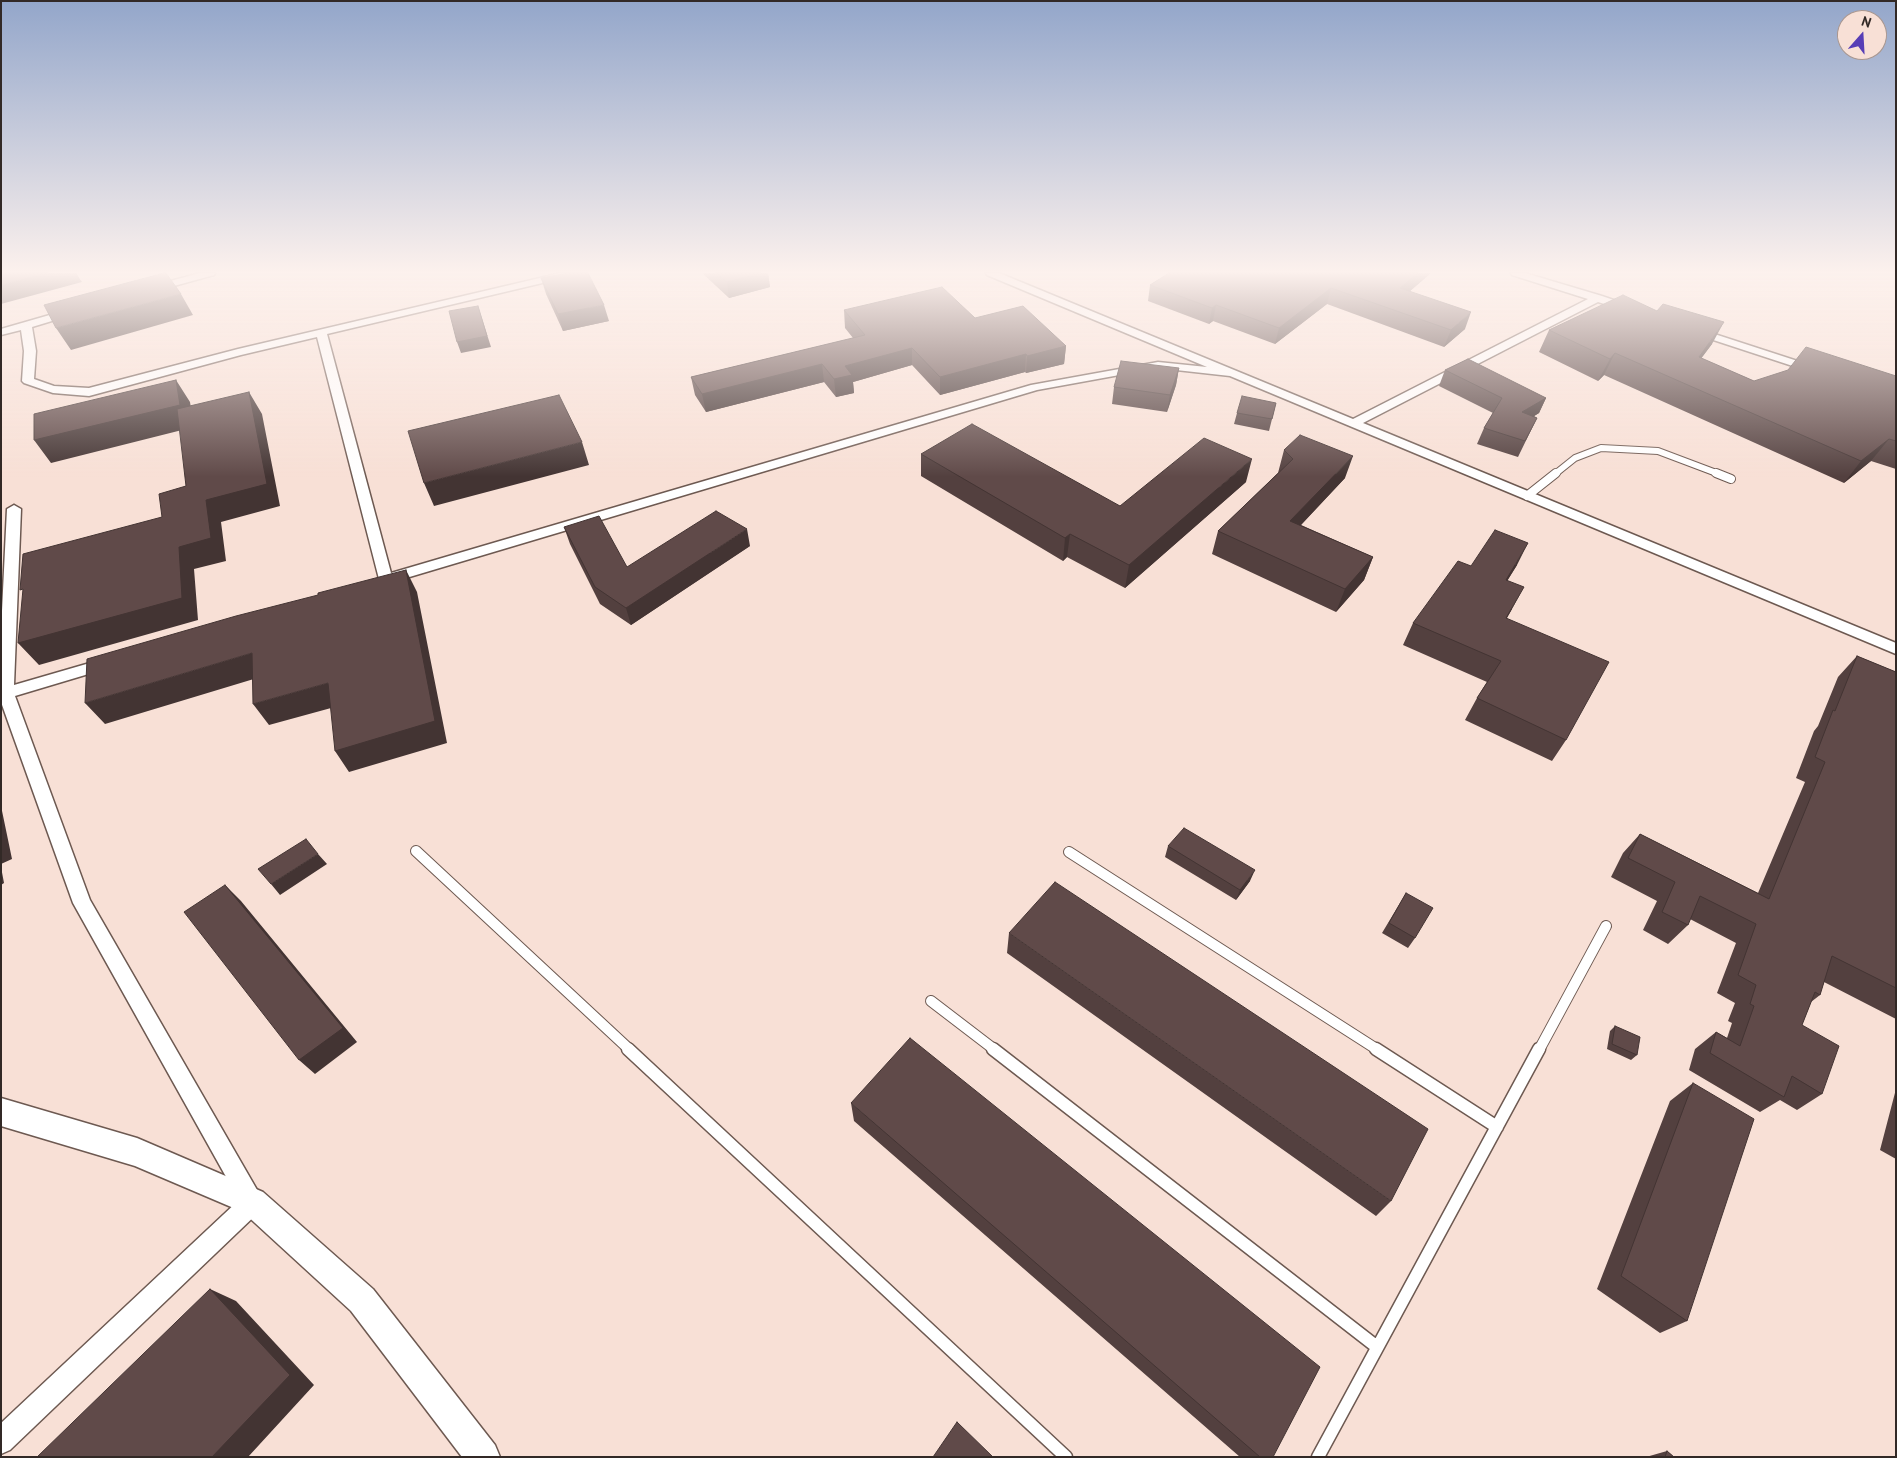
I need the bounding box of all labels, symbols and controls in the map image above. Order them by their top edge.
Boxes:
north arrow [1837,10,1887,60]
text: N [1859,12,1874,32]

